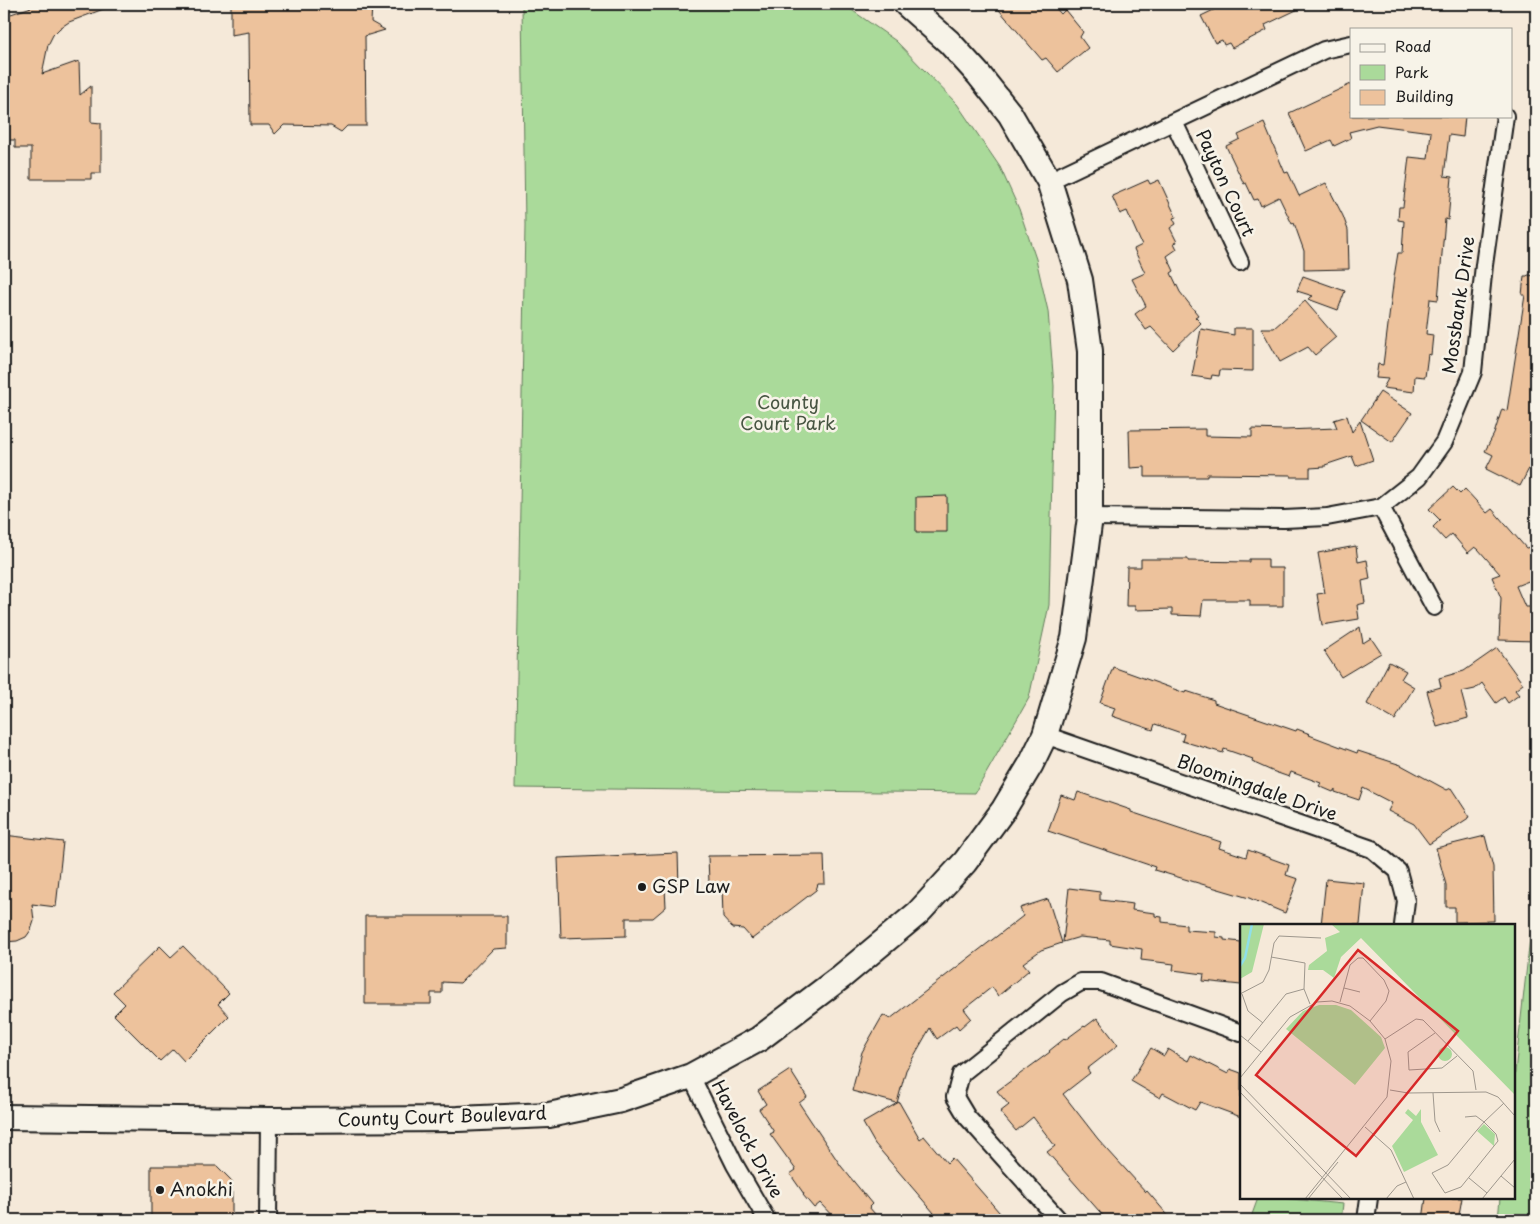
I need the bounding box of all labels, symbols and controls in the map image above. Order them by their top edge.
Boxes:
legend [1350,28,1512,118]
text: Road [1395,34,1431,57]
text: Park [1395,60,1429,83]
text: Building [1395,84,1454,107]
street label: Payton Court [1190,124,1263,240]
street label: Mossbank Drive [1435,234,1481,375]
park label: County Court Park [740,388,836,436]
street label: Bloomingdale Drive [1174,747,1341,827]
place label: GSP Law [652,872,730,899]
marker: GSP Law [636,881,648,893]
inset map [1240,924,1515,1199]
street label: Havelock Drive [706,1074,791,1202]
street label: County Court Boulevard [337,1098,547,1133]
place label: Anokhi [170,1175,233,1202]
marker: Anokhi [154,1184,166,1196]

